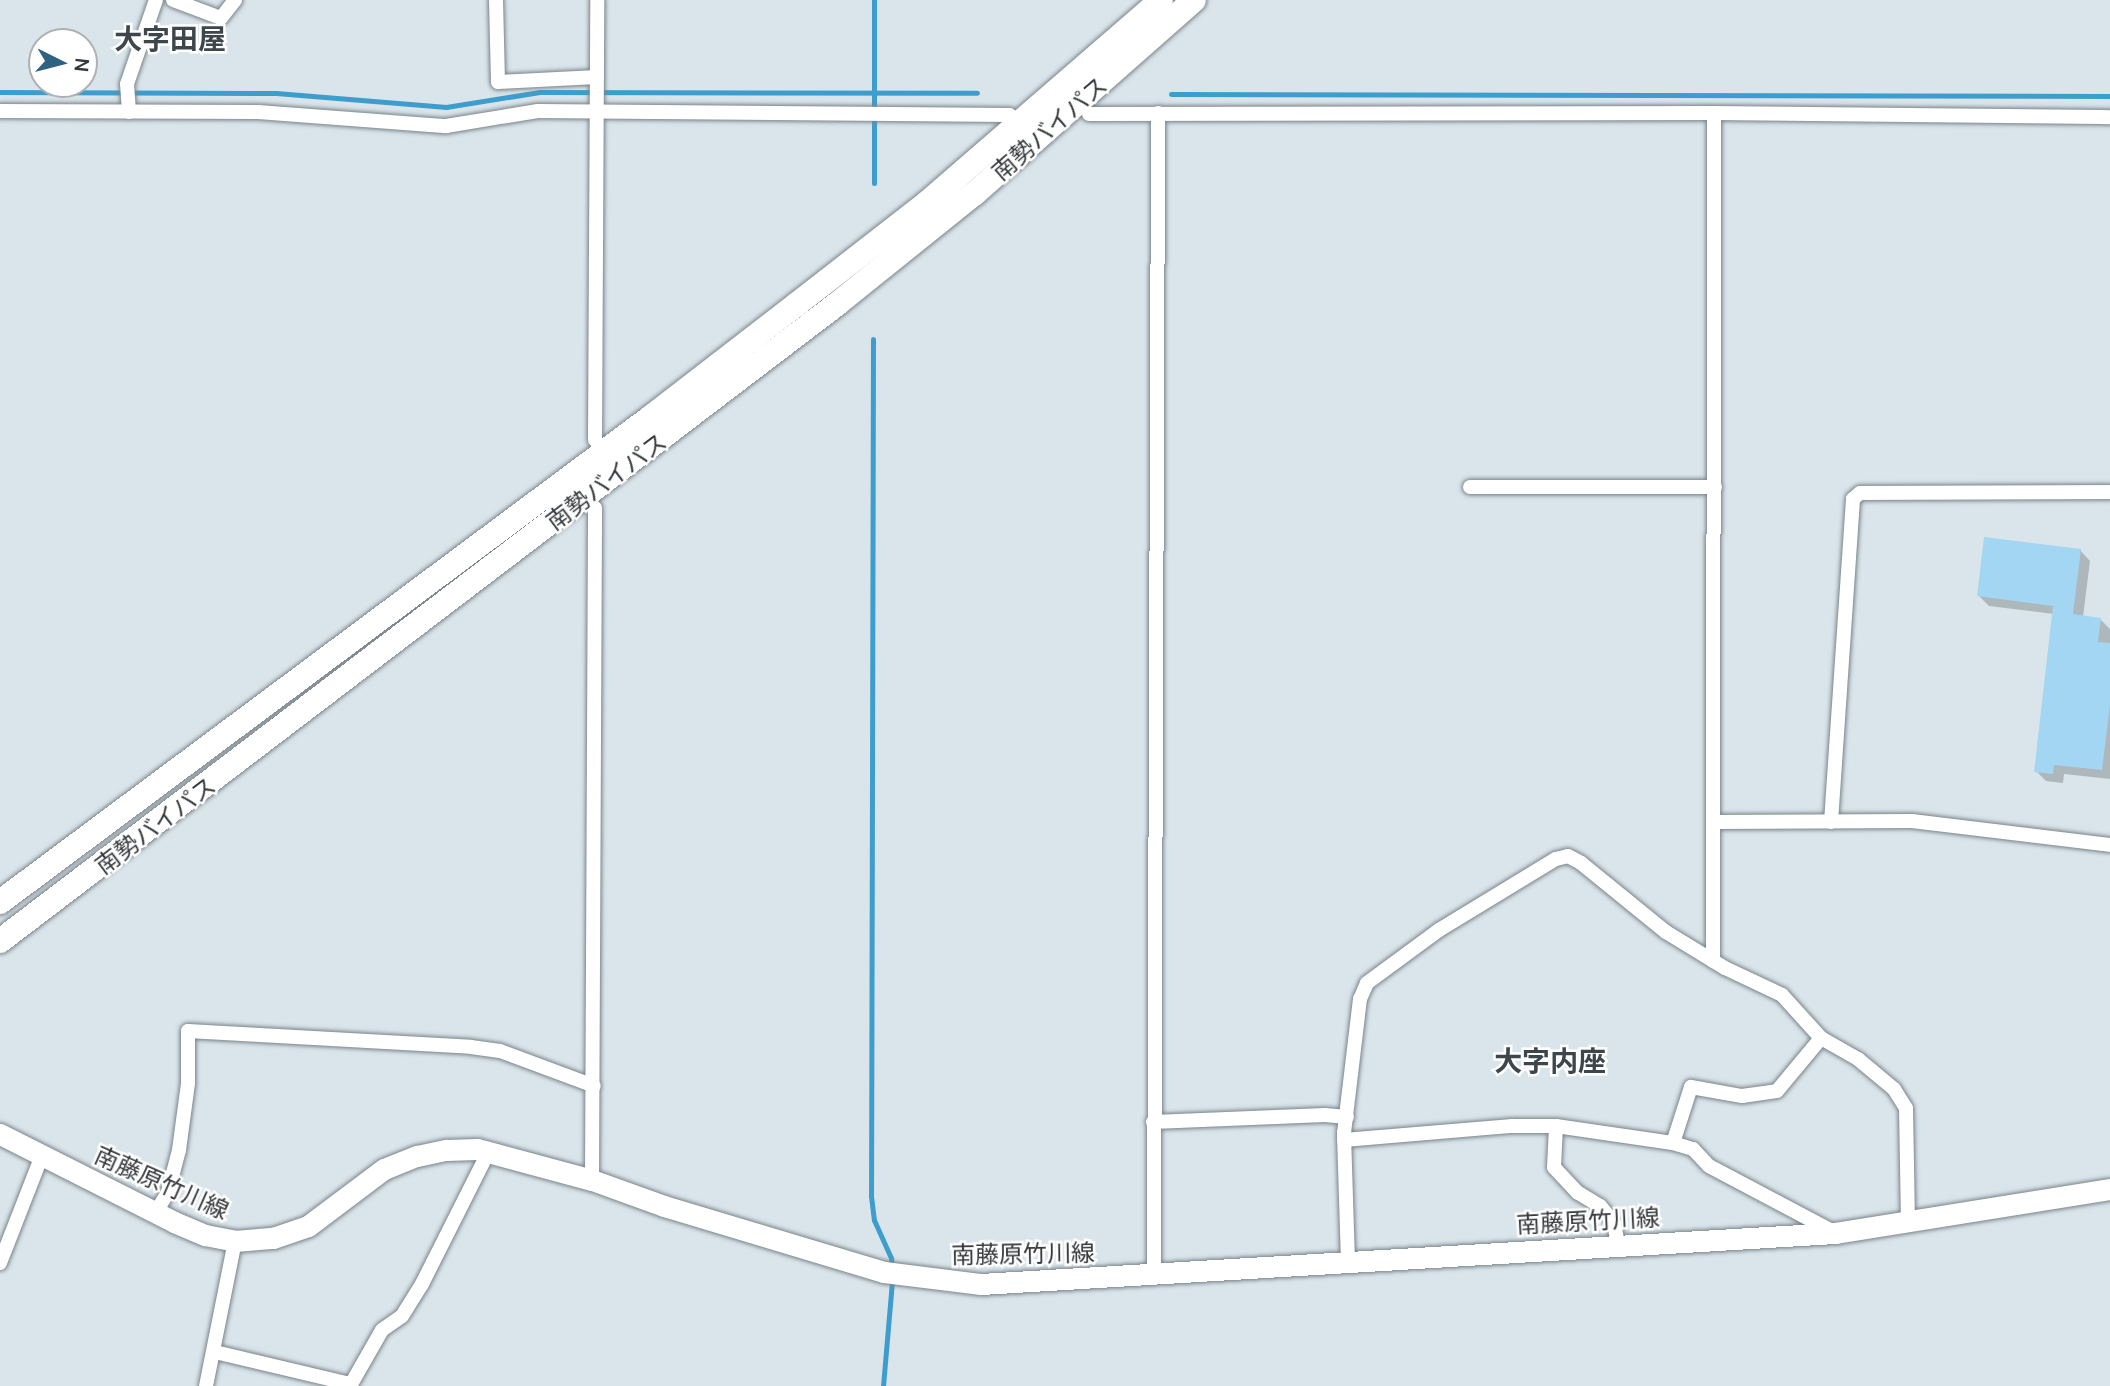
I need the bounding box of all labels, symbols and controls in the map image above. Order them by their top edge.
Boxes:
district label: 大字田屋 [114,21,226,55]
north arrow [28,28,98,98]
text: N [68,57,96,73]
street label: 南勢バイパス [985,70,1113,186]
street label: 南勢バイパス [540,426,672,536]
street label: 南勢バイパス [89,770,221,880]
district label: 大字内座 [1494,1043,1606,1077]
street label: 南藤原竹川線 [90,1140,234,1224]
street label: 南藤原竹川線 [1515,1202,1661,1238]
street label: 南藤原竹川線 [951,1237,1095,1269]

